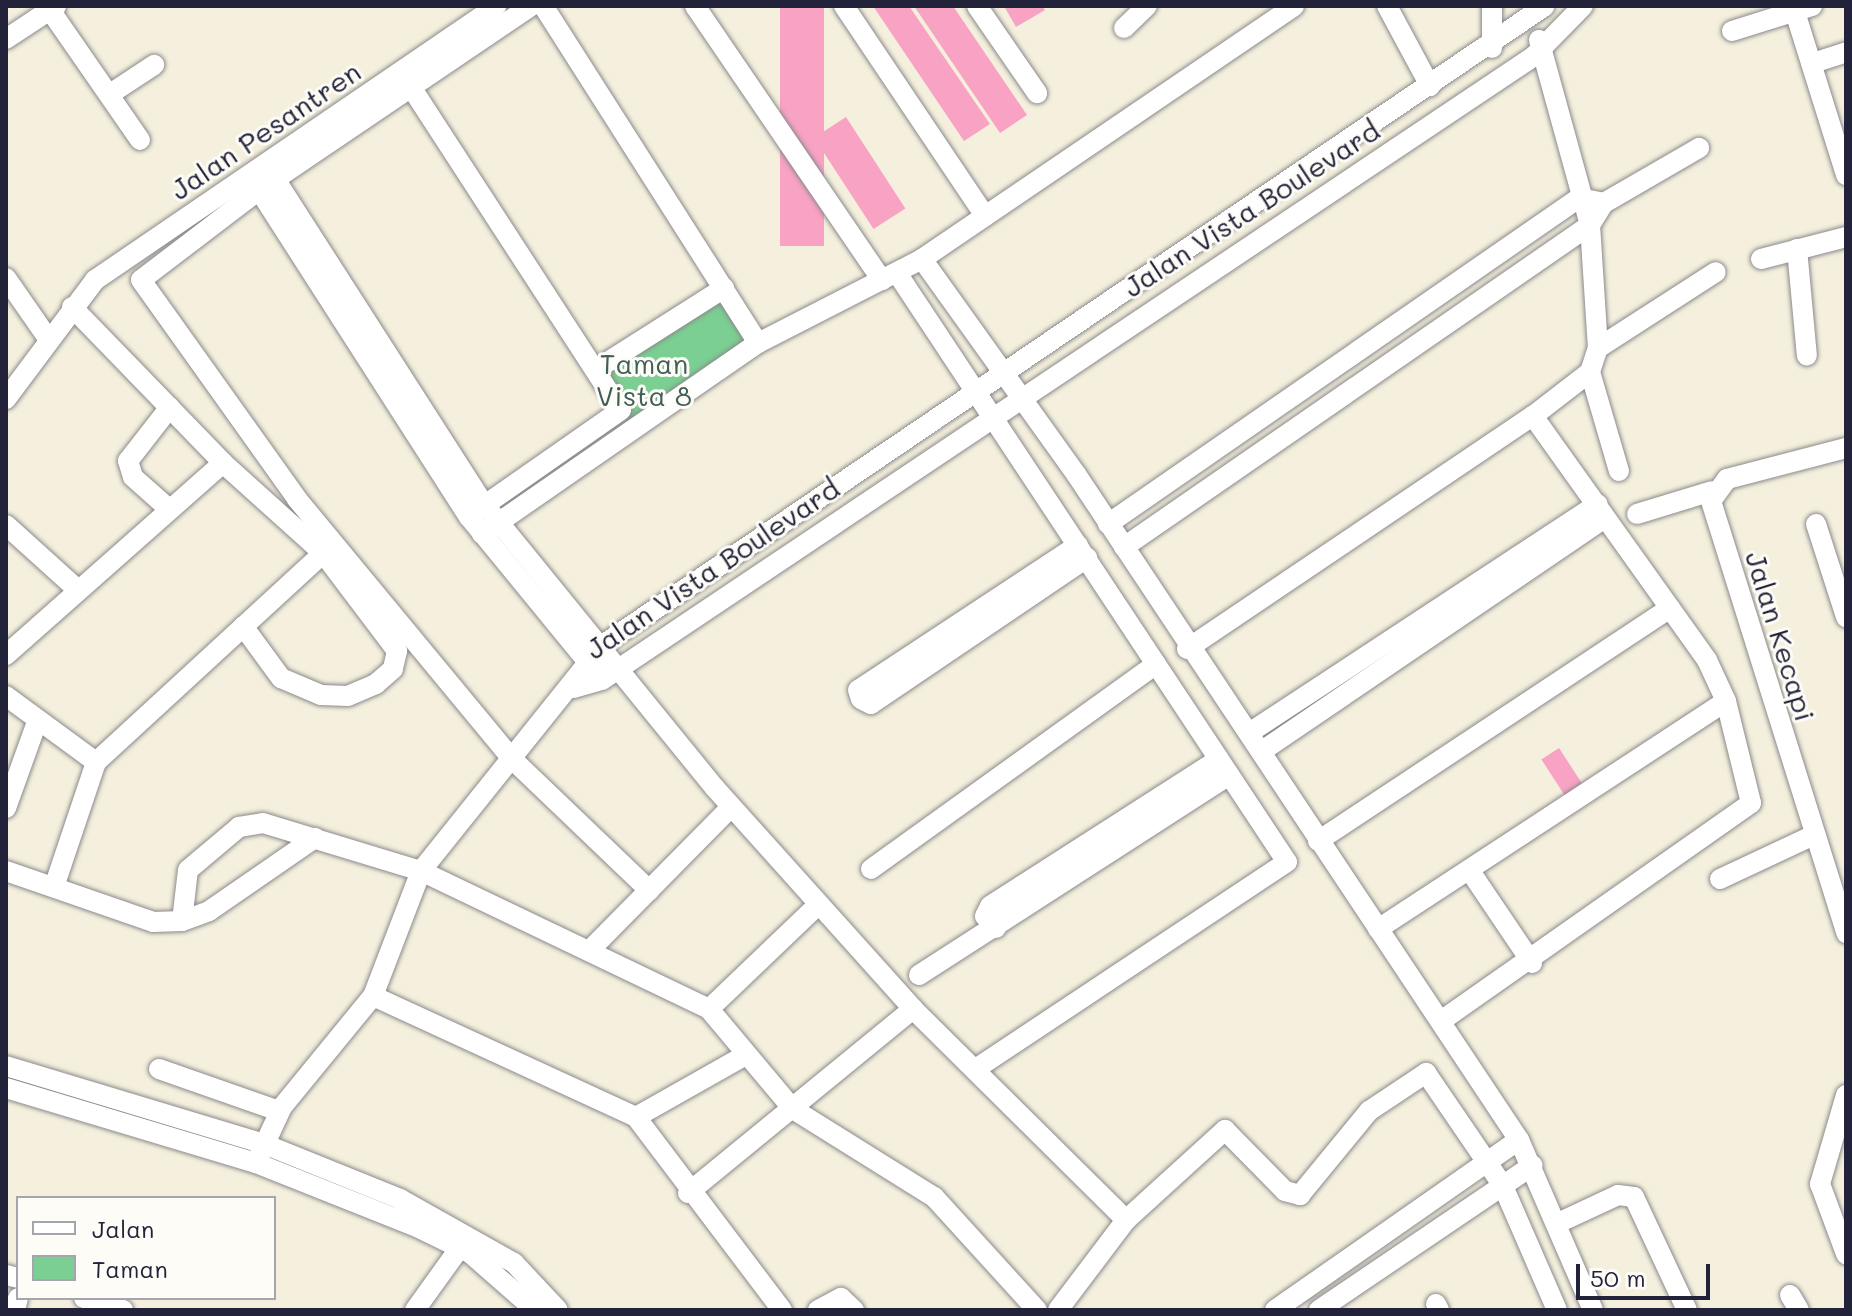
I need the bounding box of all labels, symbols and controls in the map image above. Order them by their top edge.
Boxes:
street label: Jalan Pesantren [164,54,366,206]
street label: Jalan Vista Boulevard [1117,113,1385,303]
park label: Taman Vista 8 [596,346,692,412]
street label: Jalan Vista Boulevard [579,471,845,665]
street label: Jalan Kecapi [1739,547,1823,725]
legend [16,1196,276,1300]
text: Jalan [92,1213,154,1244]
scale bar [1580,1248,1714,1298]
text: Taman [92,1253,168,1284]
text: 50 m [1590,1262,1646,1293]

